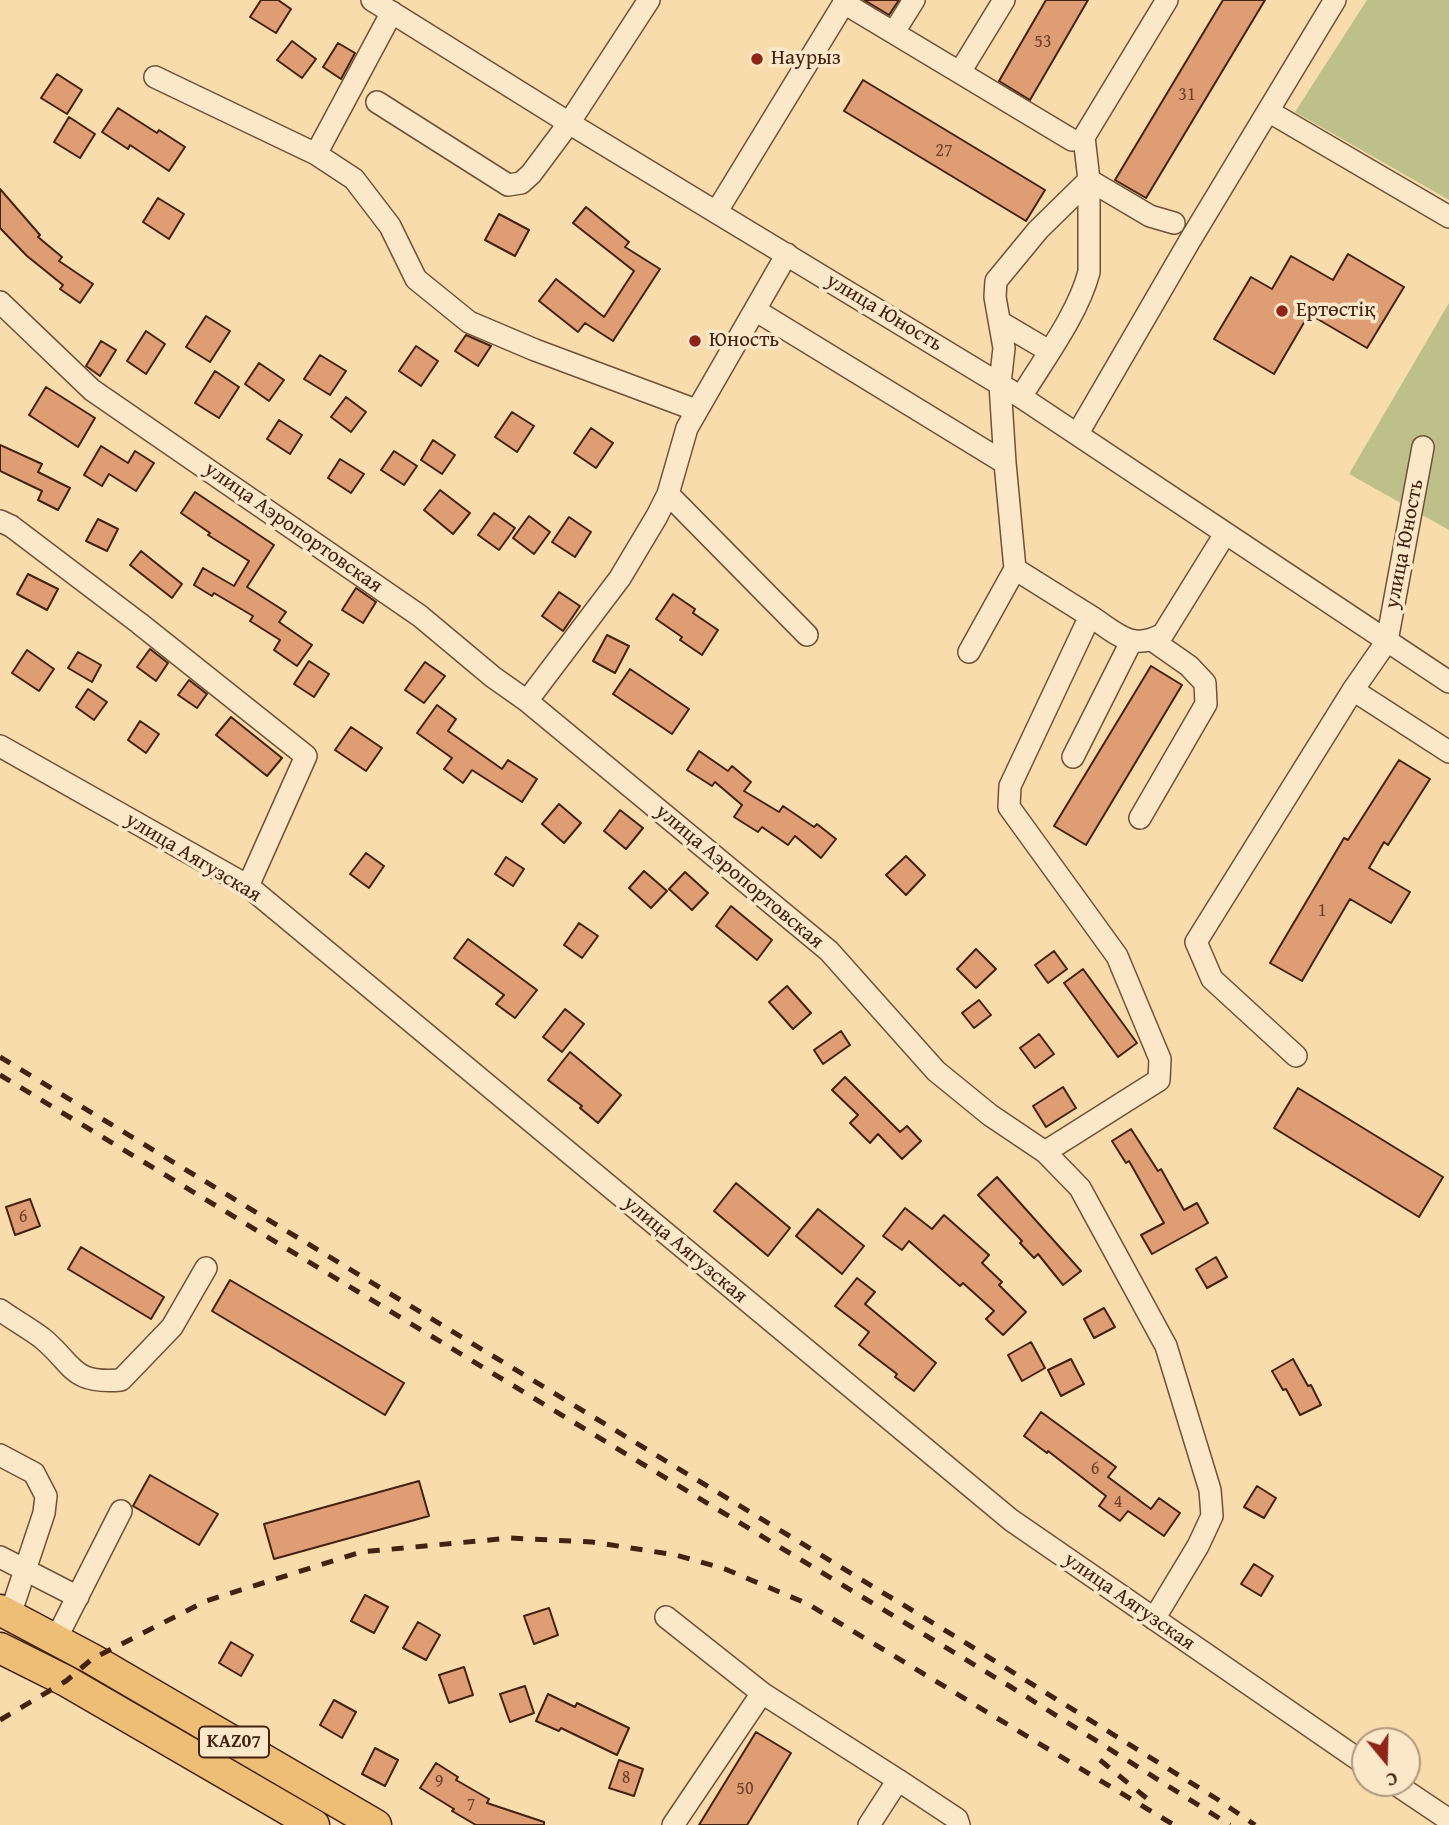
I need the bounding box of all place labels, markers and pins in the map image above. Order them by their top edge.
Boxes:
place label: Наурыз [771,46,841,72]
marker: Наурыз [749,51,765,67]
place label: Ертөстіқ [1296,298,1375,324]
marker: Ертөстіқ [1274,303,1290,319]
place label: Юность [709,328,779,354]
marker: Юность [687,333,703,349]

